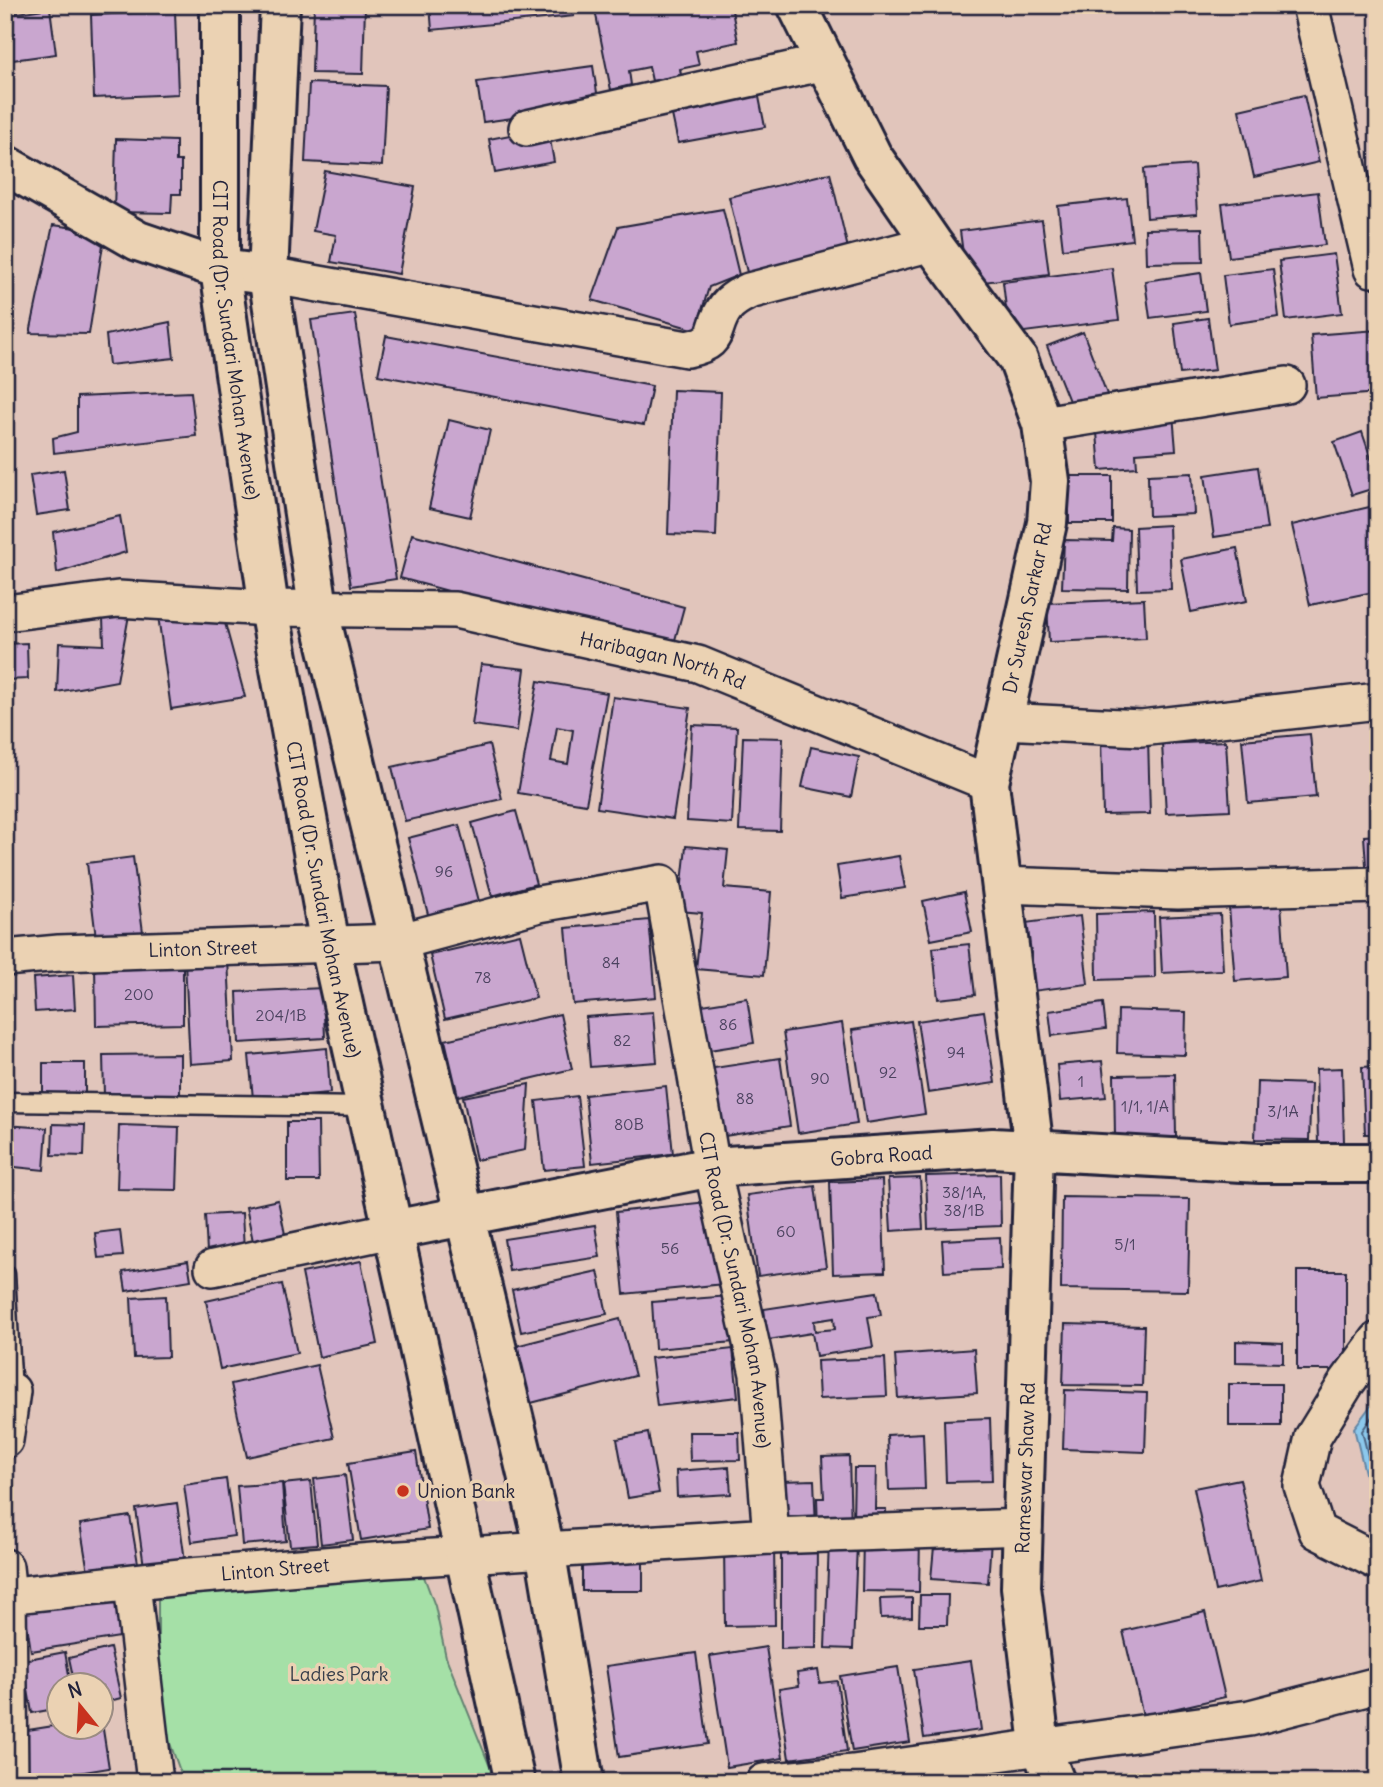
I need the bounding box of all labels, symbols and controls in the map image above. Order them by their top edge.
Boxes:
street label: CIT Road (Dr. Sundari Mohan Avenue) [208,180,265,501]
street label: Dr Suresh Sarkar Rd [997,520,1057,696]
street label: Haribagan North Rd [578,626,749,694]
street label: CIT Road (Dr. Sundari Mohan Avenue) [281,739,367,1060]
house number: 96 [435,861,453,881]
street label: Linton Street [148,935,257,962]
house number: 84 [602,952,620,972]
house number: 78 [474,967,492,987]
house number: 200 [124,984,154,1004]
house number: 204/1B [255,1005,307,1025]
house number: 86 [719,1014,737,1034]
house number: 82 [613,1030,631,1050]
house number: 94 [947,1042,965,1062]
house number: 92 [879,1062,897,1082]
house number: 90 [810,1068,830,1088]
house number: 1 [1078,1071,1084,1091]
house number: 88 [736,1088,754,1108]
house number: 1/1, 1/A [1121,1096,1169,1116]
house number: 3/1A [1267,1101,1299,1121]
house number: 80B [614,1114,644,1134]
street label: CIT Road (Dr. Sundari Mohan Avenue) [694,1130,776,1449]
street label: Gobra Road [830,1140,933,1171]
house number: 38/1A, 38/1B [942,1182,986,1220]
house number: 60 [776,1221,796,1241]
house number: 5/1 [1114,1234,1136,1254]
house number: 56 [661,1238,679,1258]
street label: Rameswar Shaw Rd [1010,1382,1040,1554]
place label: Union Bank [417,1479,516,1503]
marker: Union Bank [395,1483,411,1499]
street label: Linton Street [220,1552,330,1586]
park label: Ladies Park [289,1662,389,1686]
north arrow [46,1672,116,1742]
text: N [65,1676,85,1703]

